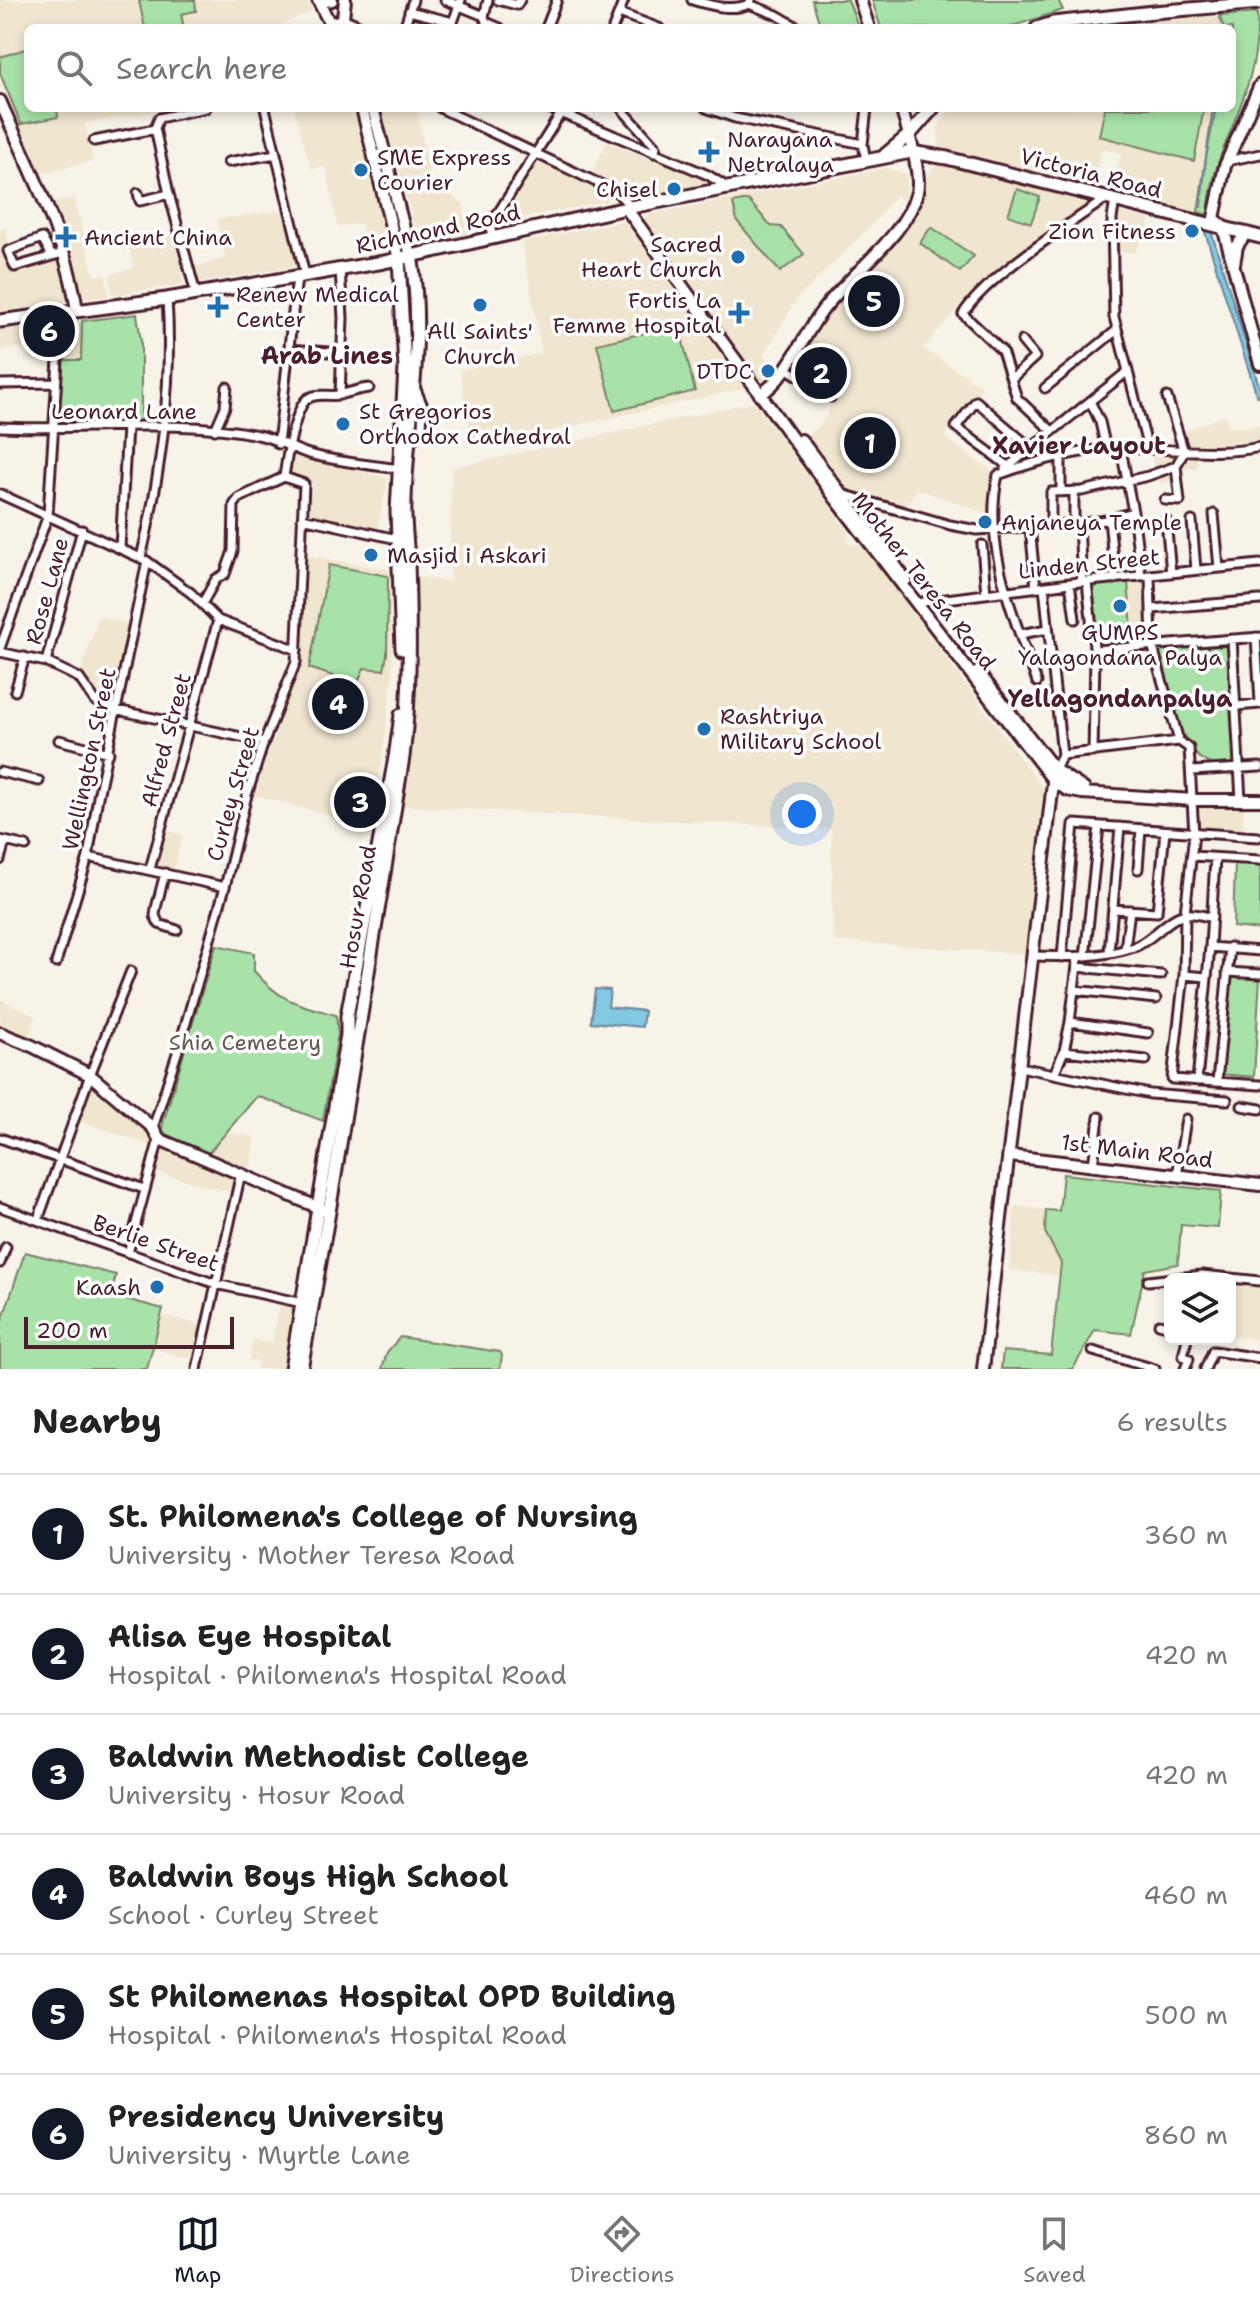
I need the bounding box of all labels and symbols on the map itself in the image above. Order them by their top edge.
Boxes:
place label: Narayana Netralaya [727,125,834,179]
marker: Narayana Netralaya [698,141,720,163]
street label: Victoria Road [1017,141,1165,205]
place label: SME Express Courier [377,143,511,197]
marker: SME Express Courier [352,161,370,179]
place label: Chisel [596,175,658,204]
marker: Chisel [665,180,683,198]
street label: Richmond Road [353,197,523,261]
place label: Zion Fitness [1048,217,1176,246]
marker: Zion Fitness [1183,222,1201,240]
place label: Ancient China [84,223,232,252]
marker: Ancient China [55,226,77,248]
place label: Sacred Heart Church [581,230,722,284]
marker: Sacred Heart Church [729,248,747,266]
pin: 5 [848,271,900,331]
place label: Renew Medical Center [236,280,399,334]
place label: Fortis La Femme Hospital [553,286,721,340]
marker: Renew Medical Center [207,296,229,318]
marker: All Saints' Church [471,296,489,314]
pin: 6 [23,301,75,361]
marker: Fortis La Femme Hospital [728,302,750,324]
place label: All Saints' Church [427,317,533,371]
district label: Arab Lines [261,340,393,372]
pin: 2 [795,343,847,403]
place label: DTDC [697,357,752,386]
marker: DTDC [759,362,777,380]
street label: Leonard Lane [51,397,197,426]
place label: St Gregorios Orthodox Cathedral [359,397,571,451]
pin: 1 [844,413,896,473]
marker: St Gregorios Orthodox Cathedral [334,415,352,433]
district label: Xavier Layout [992,430,1166,462]
street label: Mother Teresa Road [845,486,1003,676]
place label: Anjaneya Temple [1001,508,1182,537]
marker: Anjaneya Temple [976,513,994,531]
street label: Rose Lane [19,534,75,648]
place label: Masjid i Askari [387,541,547,570]
street label: Linden Street [1017,542,1161,586]
marker: Masjid i Askari [362,546,380,564]
marker: GUMPS Yalagondana Palya [1111,597,1129,615]
place label: GUMPS Yalagondana Palya [1018,618,1222,672]
street label: Wellington Street [55,665,123,853]
street label: Alfred Street [134,670,198,810]
pin: 4 [312,674,364,734]
district label: Yellagondanpalya [1008,683,1233,715]
place label: Rashtriya Military School [720,702,882,756]
marker: Rashtriya Military School [695,720,713,738]
street label: Curley Street [200,723,266,865]
pin: 3 [334,772,386,832]
your location [782,794,822,834]
street label: Hosur Road [333,843,383,971]
park label: Shia Cemetery [169,1028,321,1057]
street label: 1st Main Road [1059,1127,1215,1175]
street label: Berlie Street [89,1208,223,1278]
place label: Kaash [76,1273,141,1302]
marker: Kaash [148,1278,166,1296]
scale bar [24,1313,234,1349]

